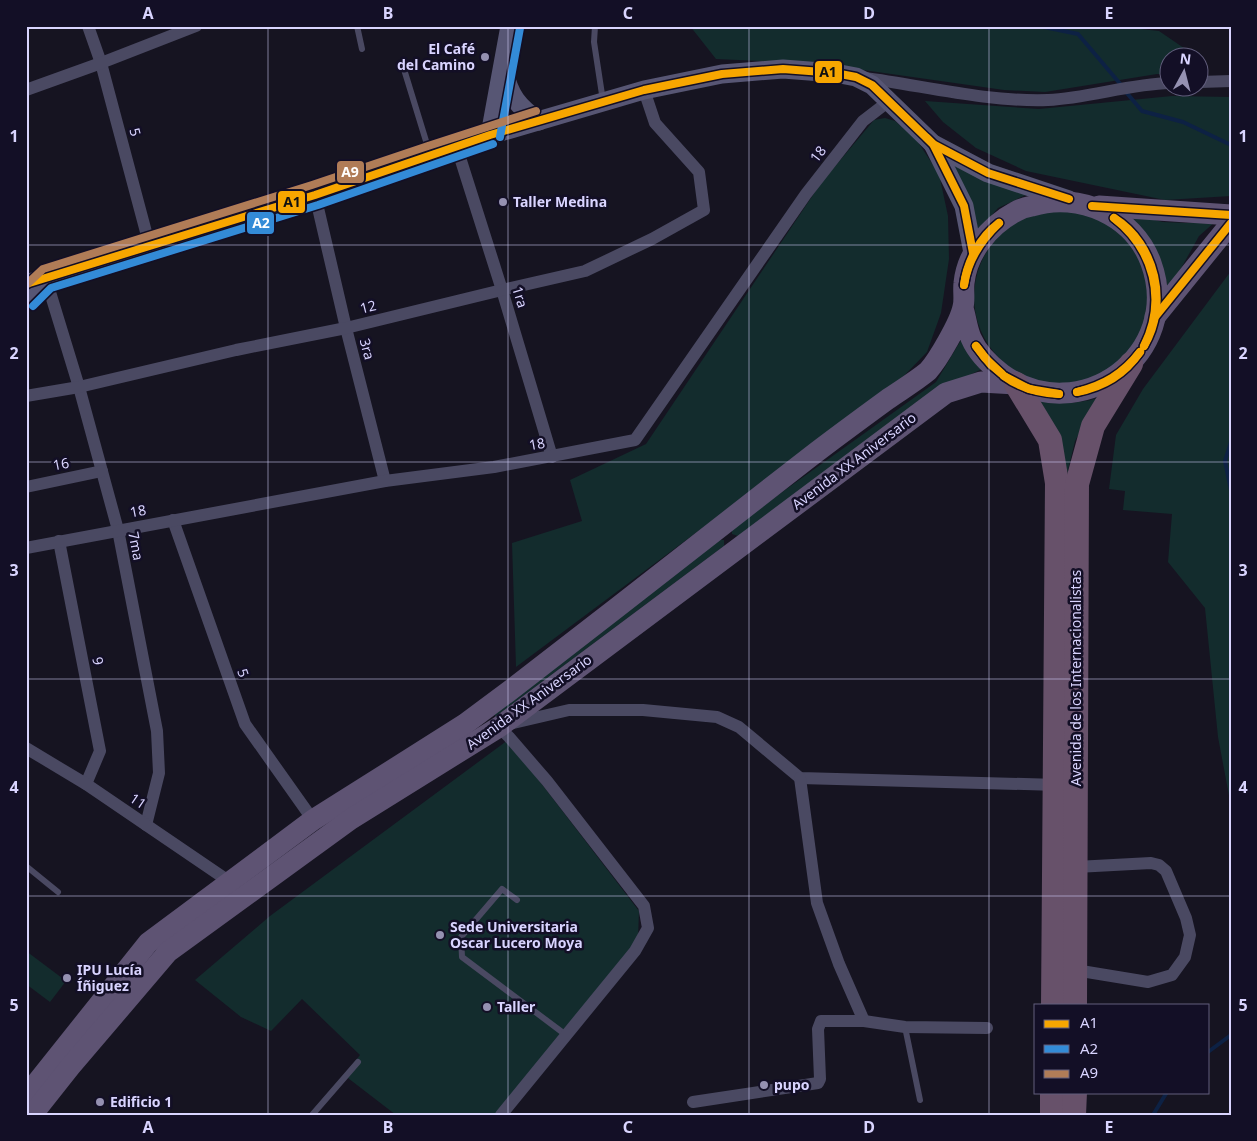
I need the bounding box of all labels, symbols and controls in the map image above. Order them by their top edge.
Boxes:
text: A [142,2,154,24]
text: B [383,2,393,24]
text: C [623,2,633,24]
text: D [863,2,875,24]
text: E [1105,2,1114,24]
place label: El Café del Camino [397,39,475,74]
north arrow [1160,48,1210,98]
text: N [1179,48,1192,69]
marker: El Café del Camino [479,51,491,63]
line badge: A1 [814,60,843,84]
text: A1 [819,62,837,81]
text: 1 [9,125,19,147]
text: 1 [1238,125,1248,147]
street label: 5 [125,126,146,138]
street label: 18 [805,142,830,166]
line badge: A9 [336,160,365,184]
text: A9 [341,162,359,181]
line badge: A1 [277,190,306,214]
text: A1 [283,192,301,211]
place label: Taller Medina [513,192,607,211]
marker: Taller Medina [497,196,509,208]
line badge: A2 [246,211,275,235]
text: A2 [252,213,270,232]
street label: 1ra [508,284,533,310]
street label: 12 [358,295,378,318]
street label: 3ra [356,336,379,362]
text: 2 [9,342,19,364]
text: 2 [1238,342,1248,364]
street label: Avenida XX Aniversario [788,408,920,514]
street label: 18 [527,433,546,454]
street label: 16 [51,453,71,474]
street label: 18 [128,500,148,521]
street label: 7ma [124,530,149,562]
text: 3 [9,559,19,581]
text: 3 [1238,559,1248,581]
street label: Avenida de los Internacionalistas [1066,570,1085,786]
street label: Avenida XX Aniversario [462,650,595,754]
street label: 9 [88,655,109,667]
street label: 5 [233,666,254,680]
text: 4 [9,776,19,798]
text: 4 [1238,776,1248,798]
street label: 11 [126,788,150,813]
place label: Sede Universitaria Oscar Lucero Moya [450,917,583,952]
marker: Sede Universitaria Oscar Lucero Moya [434,929,446,941]
place label: IPU Lucía Íñiguez [77,960,142,995]
marker: IPU Lucía Íñiguez [61,972,73,984]
text: 5 [9,994,19,1016]
text: 5 [1238,994,1248,1016]
place label: Taller [497,997,536,1016]
marker: Taller [481,1001,493,1013]
legend [1034,1004,1210,1094]
text: A1 [1080,1012,1098,1032]
text: A2 [1080,1038,1098,1058]
text: A9 [1080,1062,1098,1082]
place label: pupo [774,1075,810,1094]
marker: pupo [758,1079,770,1091]
place label: Edificio 1 [110,1092,172,1111]
marker: Edificio 1 [94,1096,106,1108]
text: A [142,1116,154,1138]
text: B [383,1116,393,1138]
text: C [623,1116,633,1138]
text: D [863,1116,875,1138]
text: E [1105,1116,1114,1138]

